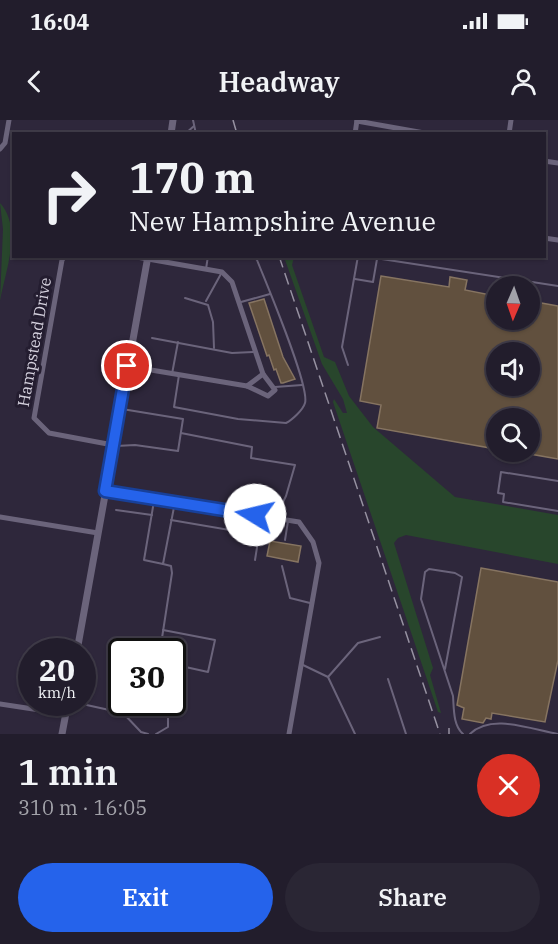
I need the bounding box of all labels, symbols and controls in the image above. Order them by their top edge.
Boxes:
text: 16:04 [30,7,89,36]
text: Headway [218,64,340,99]
icon: back [18,65,51,98]
icon: person [507,65,540,98]
text: 170 m [129,150,255,205]
icon: right [30,156,108,234]
text: New Hampshire Avenue [129,203,436,238]
street label: Hampstead Drive [13,276,55,408]
north arrow [486,276,540,330]
map controls [486,276,540,462]
pin [101,340,152,391]
button: sound [486,342,540,396]
icon: arrive [110,349,143,382]
button: search [486,408,540,462]
position arrow [223,483,287,547]
speed limit sign: 30 [108,638,186,716]
text: 20 [39,650,75,689]
text: km/h [38,683,76,702]
text: 1 min [18,748,118,795]
button: close [477,754,540,817]
text: 310 m · 16:05 [18,794,147,821]
button: Exit [18,863,273,932]
button: Share [285,863,540,932]

